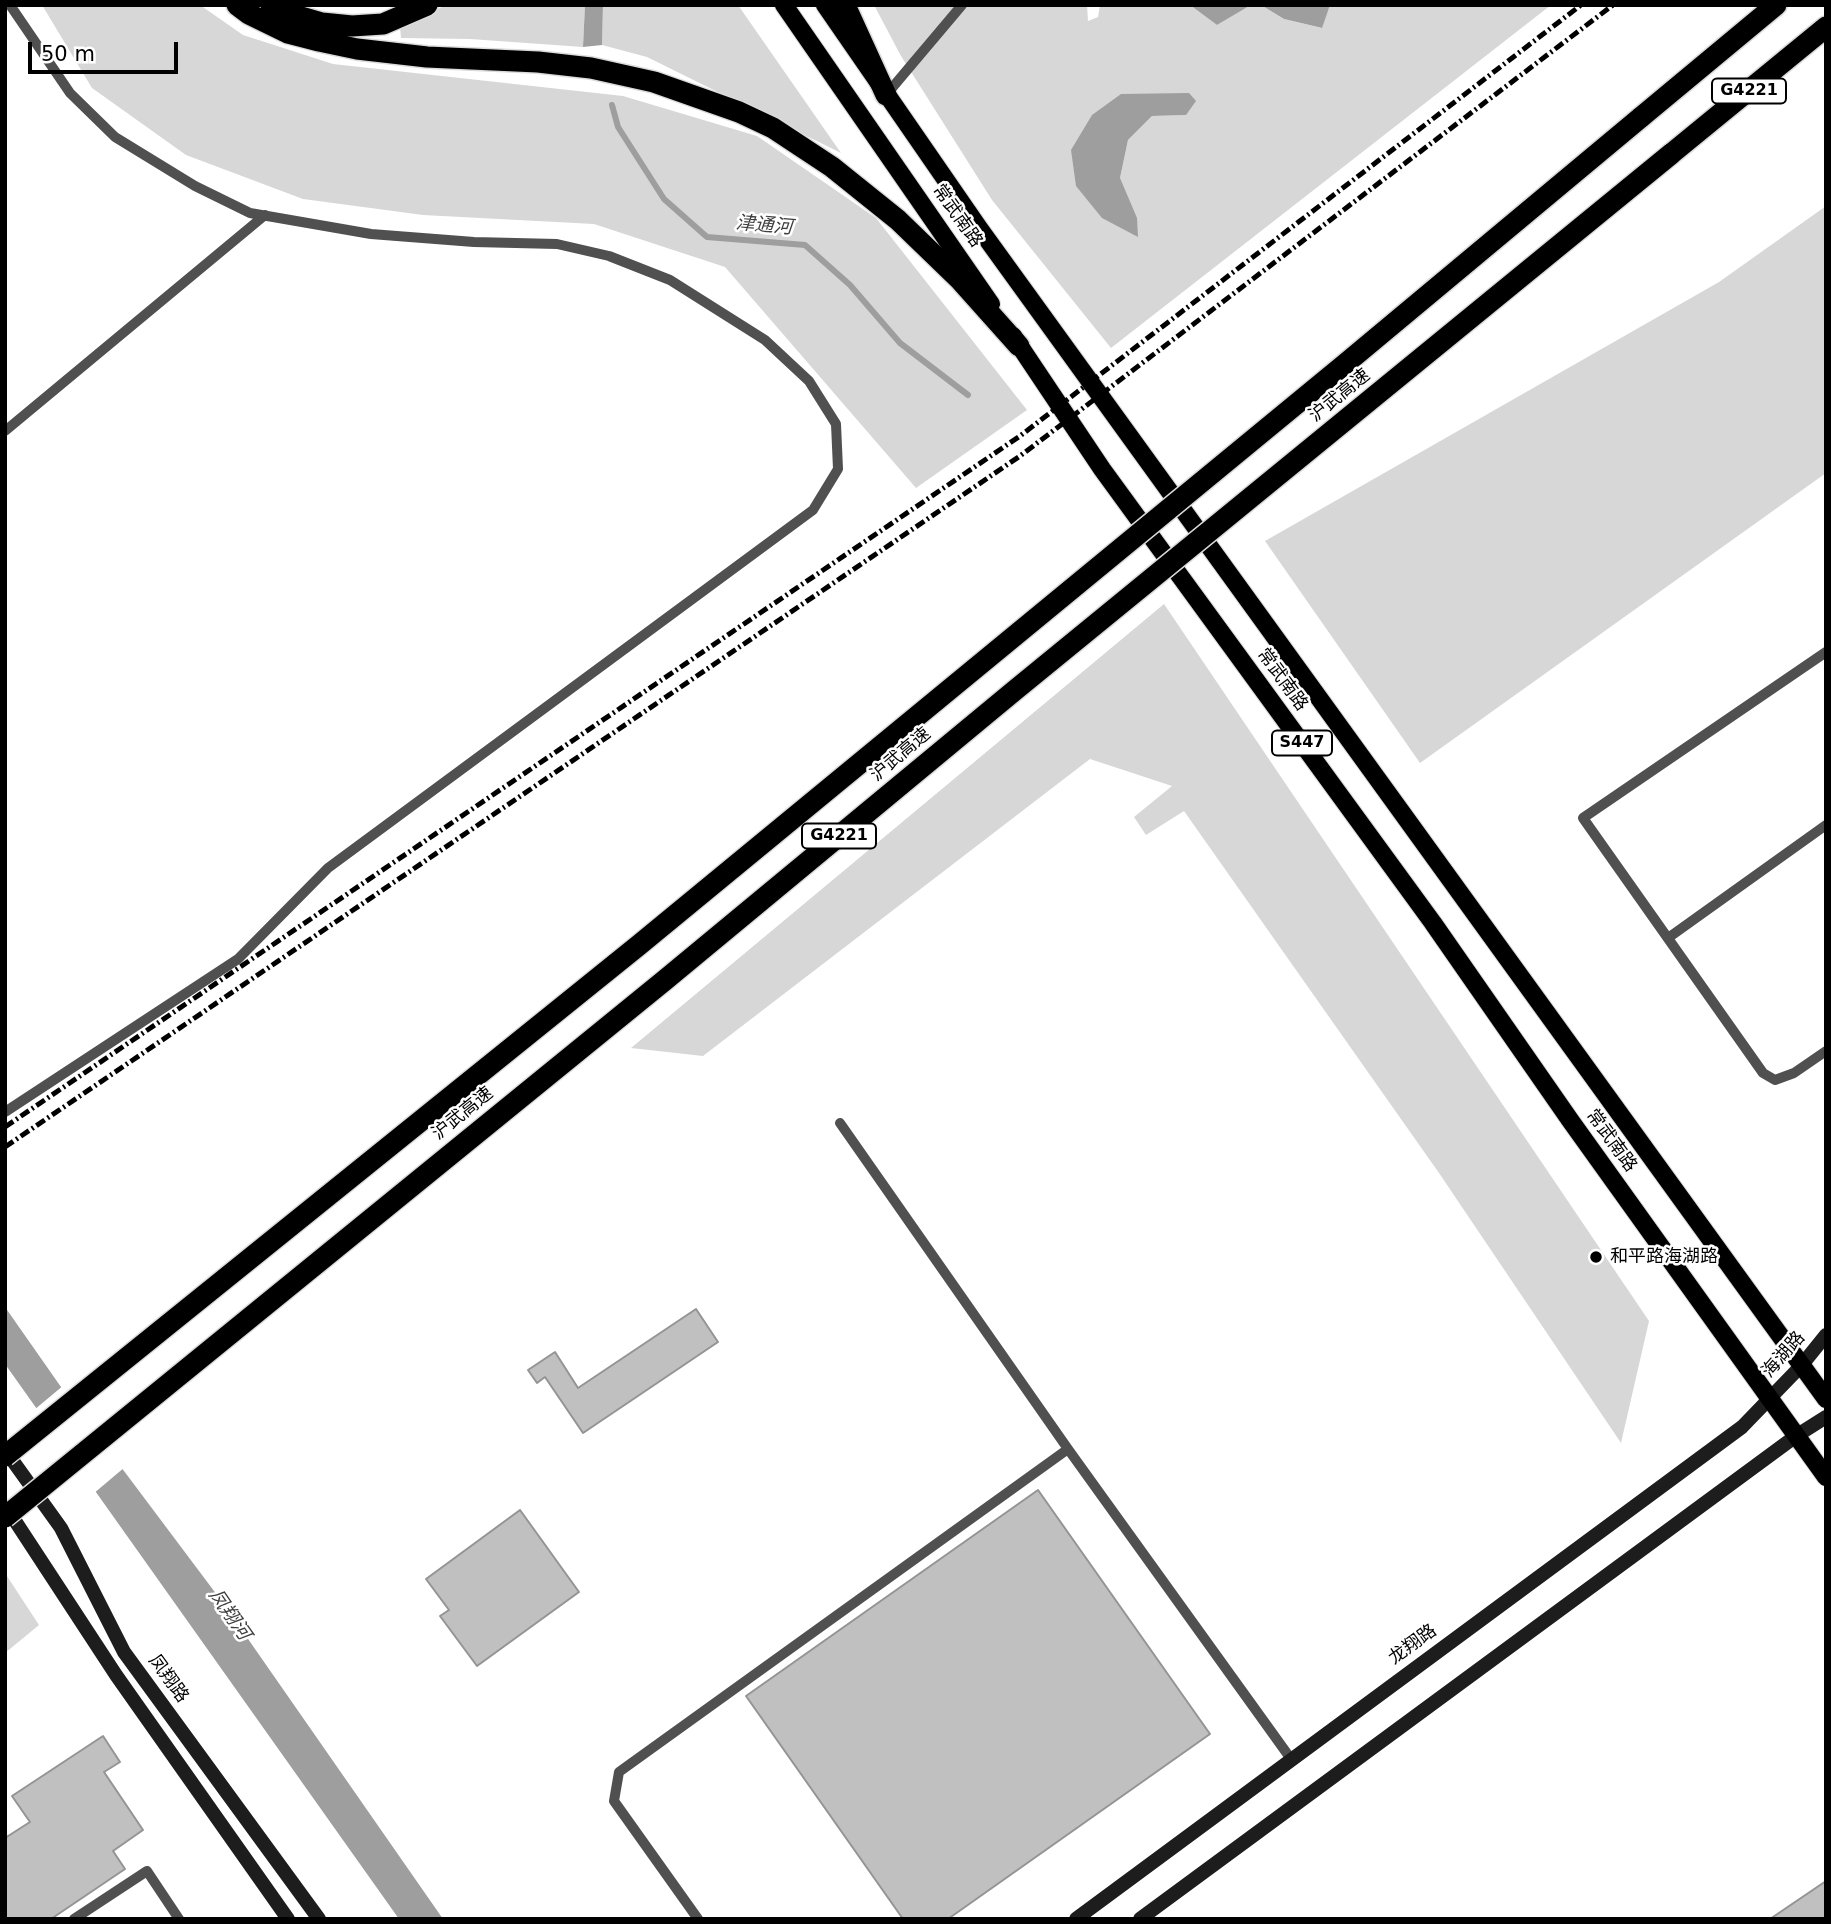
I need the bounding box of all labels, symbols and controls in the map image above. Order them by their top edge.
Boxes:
scale bar [32,28,182,72]
text: 50 m [41,42,95,66]
road number: G4221 [1712,78,1786,104]
street label: 常武南路 [928,180,986,252]
water label: 津通河 [735,212,793,240]
street label: 沪武高速 [1305,365,1375,427]
street label: 常武南路 [1252,645,1312,715]
street label: 沪武高速 [866,724,936,786]
road number: S447 [1272,730,1332,756]
road number: G4221 [802,824,876,848]
street label: 沪武高速 [428,1083,498,1145]
street label: 常武南路 [1581,1106,1641,1176]
place label: 和平路海湖路 [1610,1246,1718,1268]
marker: 和平路海湖路 [1588,1249,1604,1265]
street label: 海湖路 [1758,1328,1810,1382]
water label: 凤翔河 [203,1585,255,1645]
street label: 龙翔路 [1385,1620,1441,1670]
street label: 凤翔路 [143,1651,193,1707]

